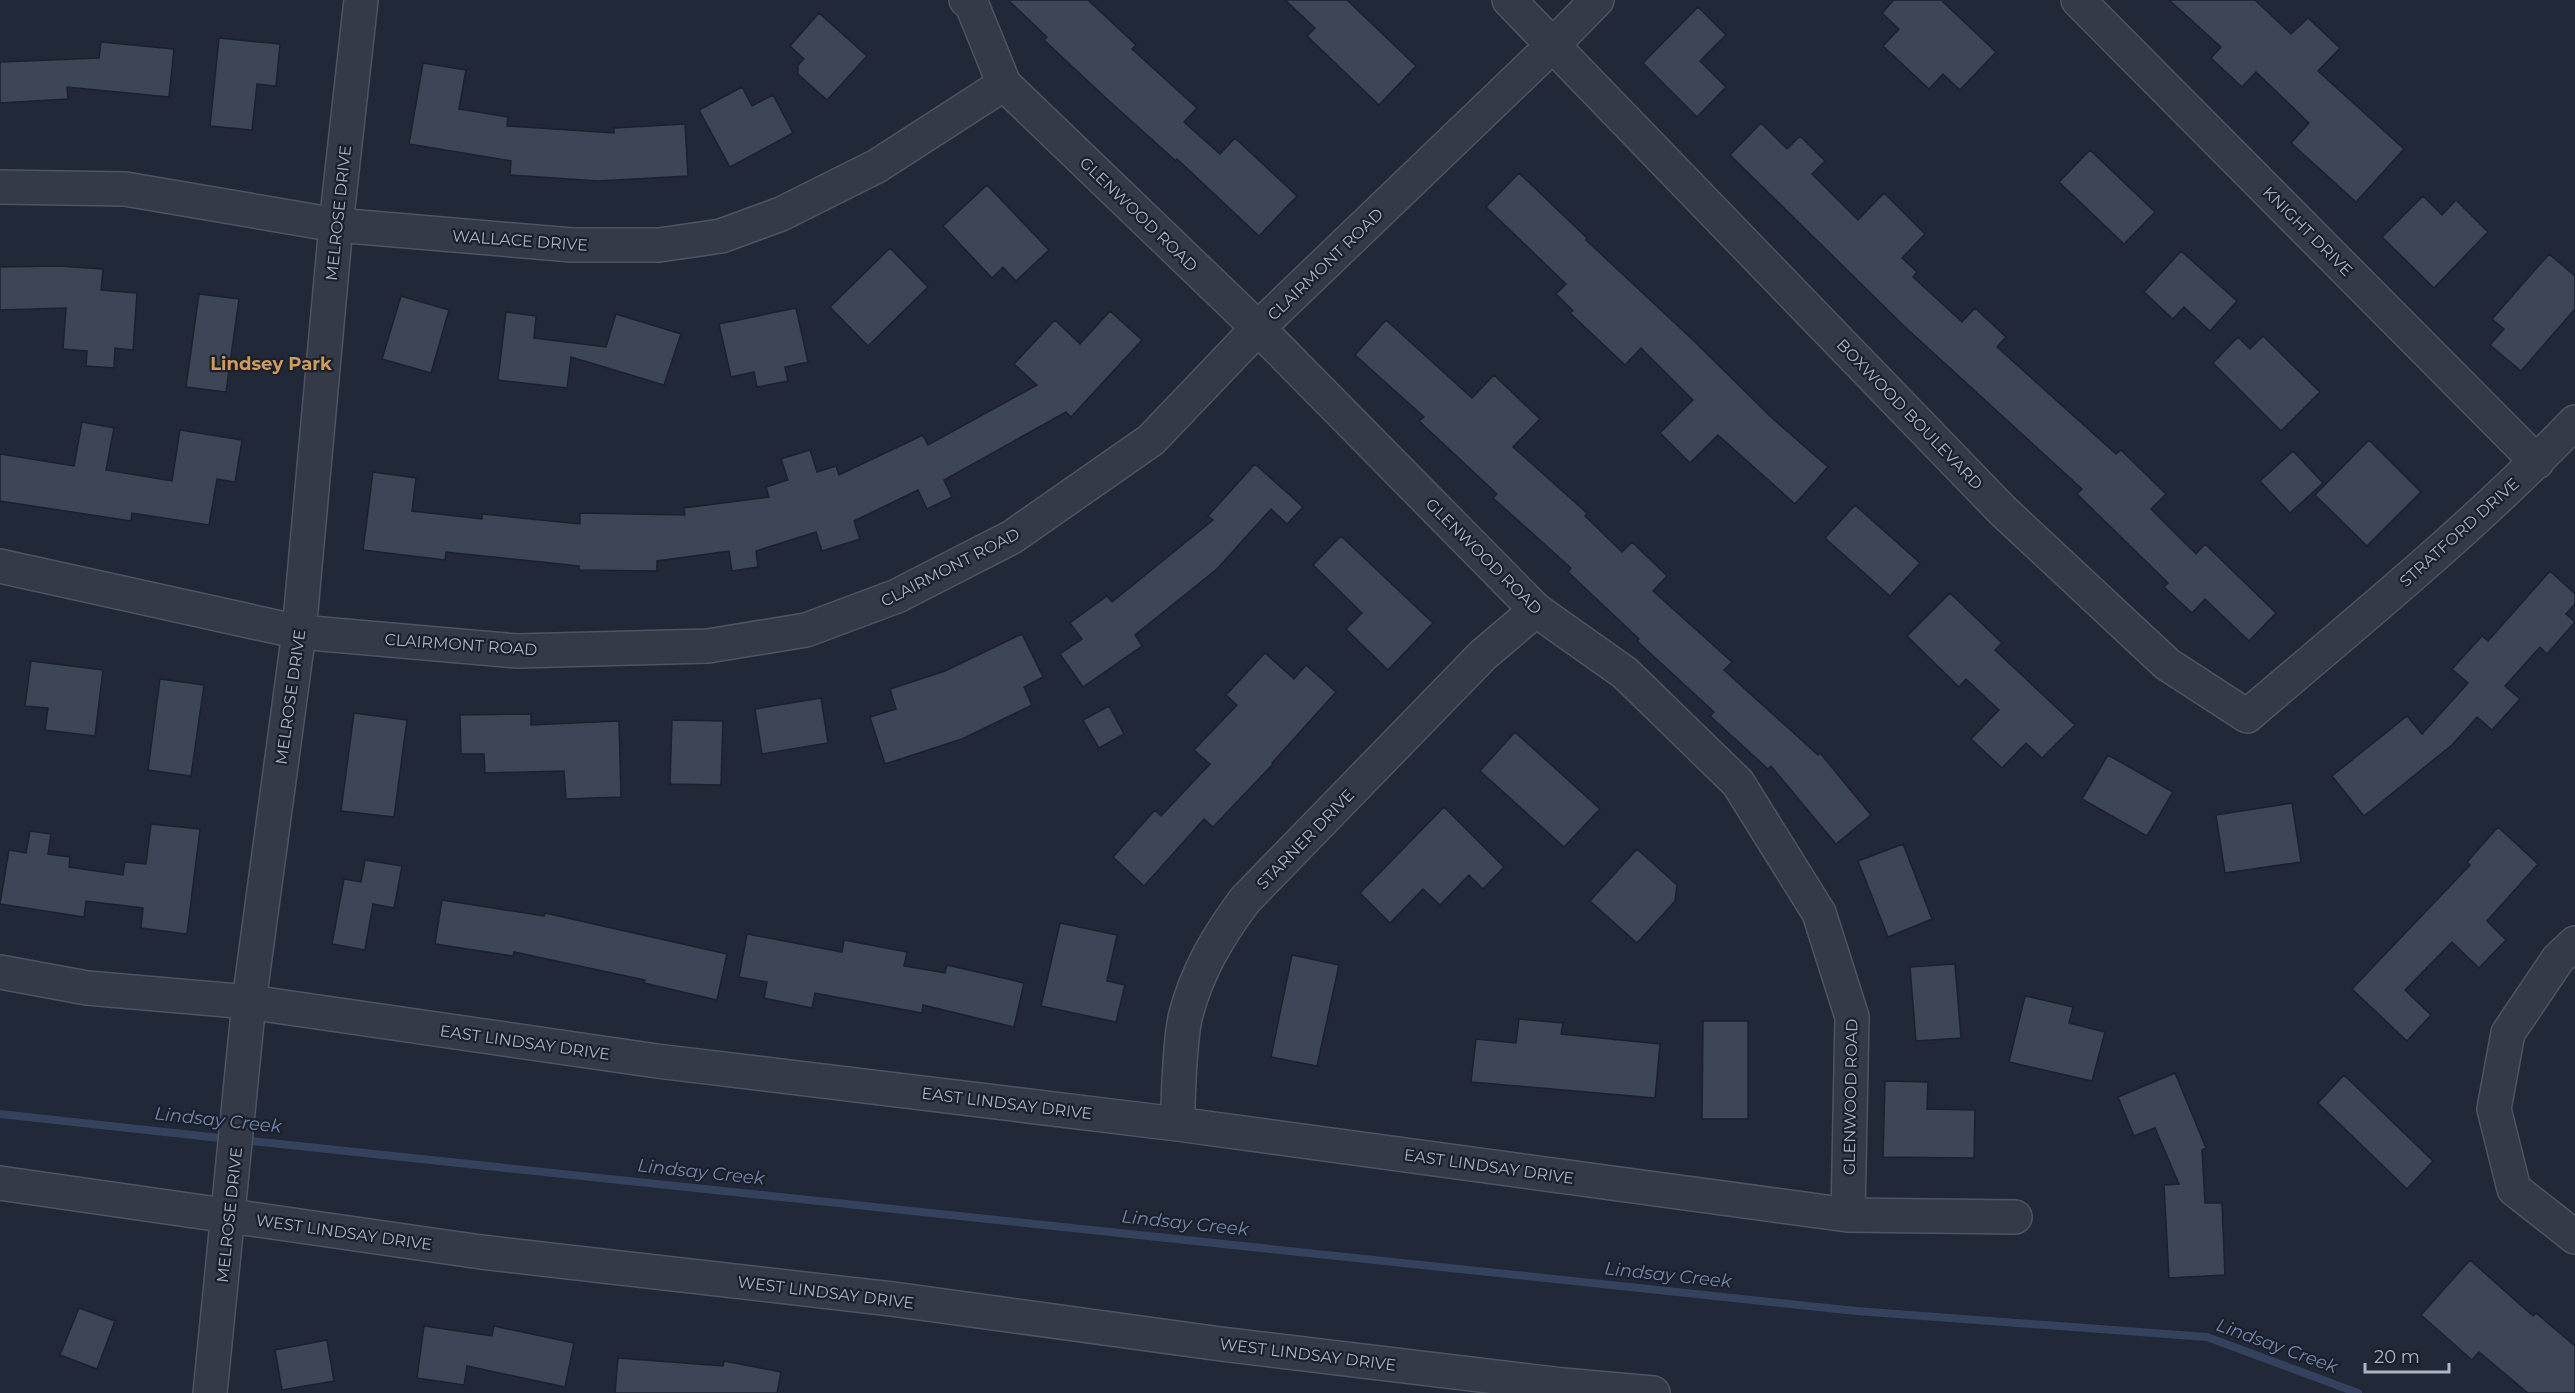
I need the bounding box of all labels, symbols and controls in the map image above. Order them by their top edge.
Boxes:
street label: MELROSE DRIVE [322,144,355,282]
street label: GLENWOOD ROAD [1076,153,1202,276]
street label: KNIGHT DRIVE [2259,183,2356,280]
street label: CLAIRMONT ROAD [1264,204,1387,324]
street label: WALLACE DRIVE [451,226,589,255]
street label: BOXWOOD BOULEVARD [1833,335,1987,494]
district label: Lindsey Park [210,353,332,375]
street label: STRATFORD DRIVE [2396,474,2523,591]
street label: GLENWOOD ROAD [1422,494,1546,618]
street label: CLAIRMONT ROAD [878,524,1023,611]
street label: MELROSE DRIVE [272,628,309,766]
street label: CLAIRMONT ROAD [384,630,538,659]
street label: STARNER DRIVE [1253,785,1358,893]
street label: GLENWOOD ROAD [1840,1019,1861,1175]
street label: EAST LINDSAY DRIVE [439,1021,611,1064]
street label: EAST LINDSAY DRIVE [921,1084,1093,1123]
water label: Lindsay Creek [153,1102,284,1138]
street label: EAST LINDSAY DRIVE [1403,1145,1575,1188]
street label: MELROSE DRIVE [213,1146,246,1284]
water label: Lindsay Creek [636,1154,767,1190]
water label: Lindsay Creek [1120,1205,1251,1241]
street label: WEST LINDSAY DRIVE [255,1211,433,1254]
water label: Lindsay Creek [1603,1257,1734,1293]
street label: WEST LINDSAY DRIVE [737,1272,915,1313]
water label: Lindsay Creek [2213,1314,2342,1379]
street label: WEST LINDSAY DRIVE [1219,1334,1397,1375]
scale bar [2365,1336,2449,1374]
text: 20 m [2374,1346,2420,1368]

